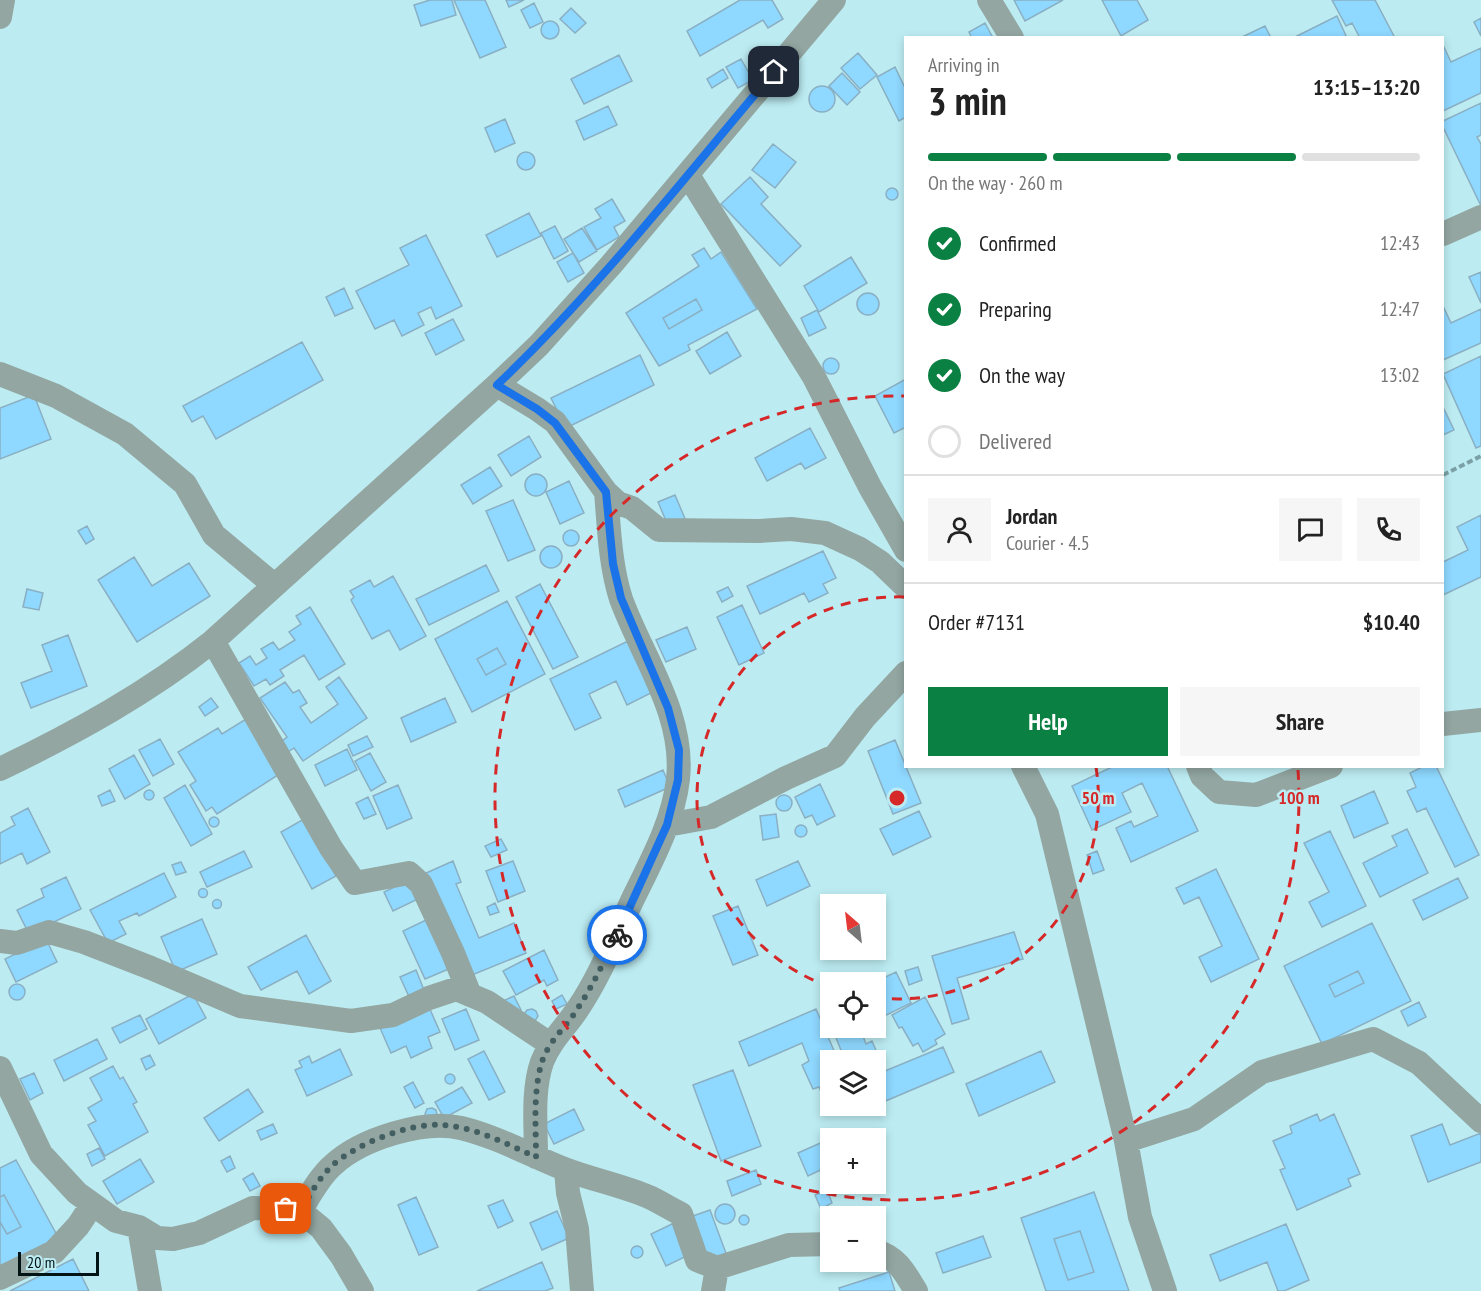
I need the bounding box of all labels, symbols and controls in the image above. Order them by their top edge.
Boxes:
pin [748,46,799,97]
text: Arriving in [928,52,1000,78]
icon: home [757,55,790,88]
text: 13:15–13:20 [1313,73,1420,101]
text: 3 min [928,75,1007,126]
text: On the way · 260 m [928,170,1063,196]
icon: check [928,227,961,260]
text: Confirmed [979,229,1056,257]
text: 12:43 [1380,230,1420,256]
icon: check [928,293,961,326]
text: Preparing [979,295,1052,323]
text: 12:47 [1380,296,1420,322]
icon: check [928,359,961,392]
text: On the way [979,361,1065,389]
text: 13:02 [1380,362,1420,388]
text: Delivered [979,427,1052,455]
button: person [928,498,991,561]
button: chat [1279,498,1342,561]
button: phone [1357,498,1420,561]
text: Jordan [1006,502,1057,530]
text: Courier · 4.5 [1006,530,1090,556]
text: Order #7131 [928,608,1025,636]
text: $10.40 [1363,608,1420,636]
button: Help [928,687,1168,756]
button: Share [1180,687,1420,756]
text: 50 m [1082,786,1114,809]
text: 100 m [1278,786,1320,809]
centre of rings [887,788,907,808]
north arrow [820,894,886,960]
map controls [820,894,886,1272]
courier [587,905,647,965]
icon: bike [601,919,634,952]
button: locate [820,972,886,1038]
button: layers [820,1050,886,1116]
button: + [820,1128,886,1194]
pin [260,1183,311,1234]
icon: bag [269,1192,302,1225]
button: − [820,1206,886,1272]
scale bar [18,1249,99,1276]
text: 20 m [27,1252,55,1272]

